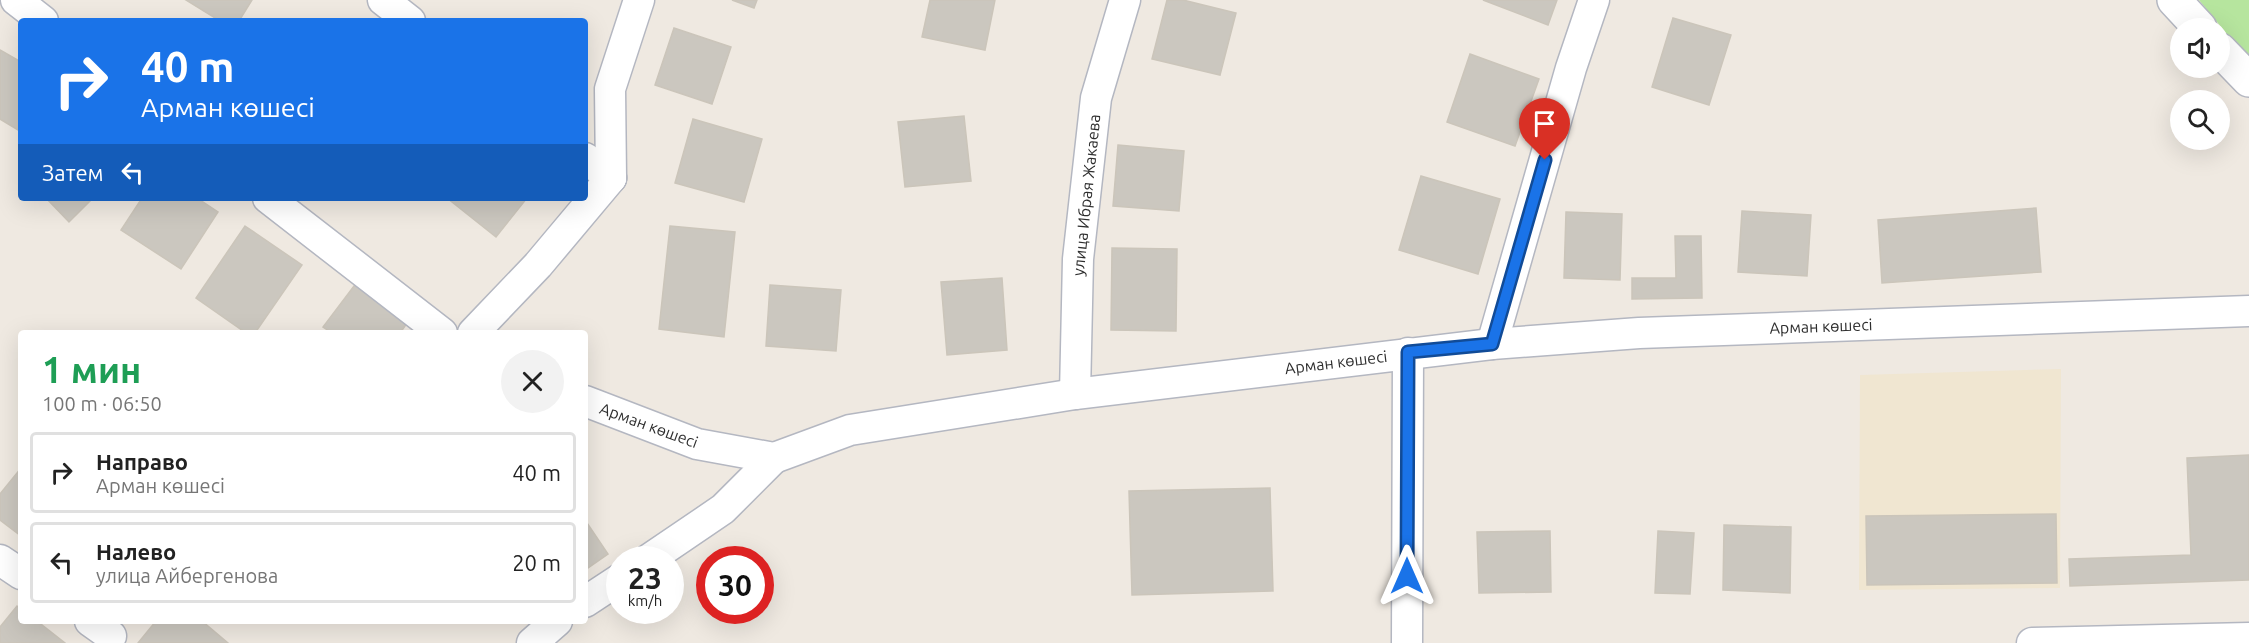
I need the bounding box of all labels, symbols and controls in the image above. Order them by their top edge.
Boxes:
map controls [2170,18,2230,150]
button: sound [2170,18,2230,78]
icon: right [42,42,120,120]
text: 40 m [141,43,235,90]
button: search [2170,90,2230,150]
text: Арман көшесі [141,92,315,122]
pin [1519,98,1570,160]
icon: arrive [1528,107,1561,140]
street label: улица Ибрая Жакаева [1069,113,1103,277]
icon: left [116,156,149,189]
text: Затем [42,160,104,185]
street label: Арман көшесі [1769,315,1873,337]
street label: Арман көшесі [1284,347,1388,377]
text: 1 мин [42,349,141,390]
button: close [501,350,564,413]
text: 100 m · 06:50 [42,392,162,415]
street label: Арман көшесі [598,399,700,451]
text: Направо [96,449,188,474]
icon: right [45,456,78,489]
text: 40 m [512,460,561,485]
text: Арман көшесі [96,474,225,497]
text: Налево [96,539,176,564]
position arrow [1375,544,1439,608]
icon: left [45,546,78,579]
speed limit sign: 30 [696,546,774,624]
text: 20 m [512,550,561,575]
text: 23 [628,561,662,595]
text: улица Айбергенова [96,564,278,587]
text: km/h [628,592,662,609]

